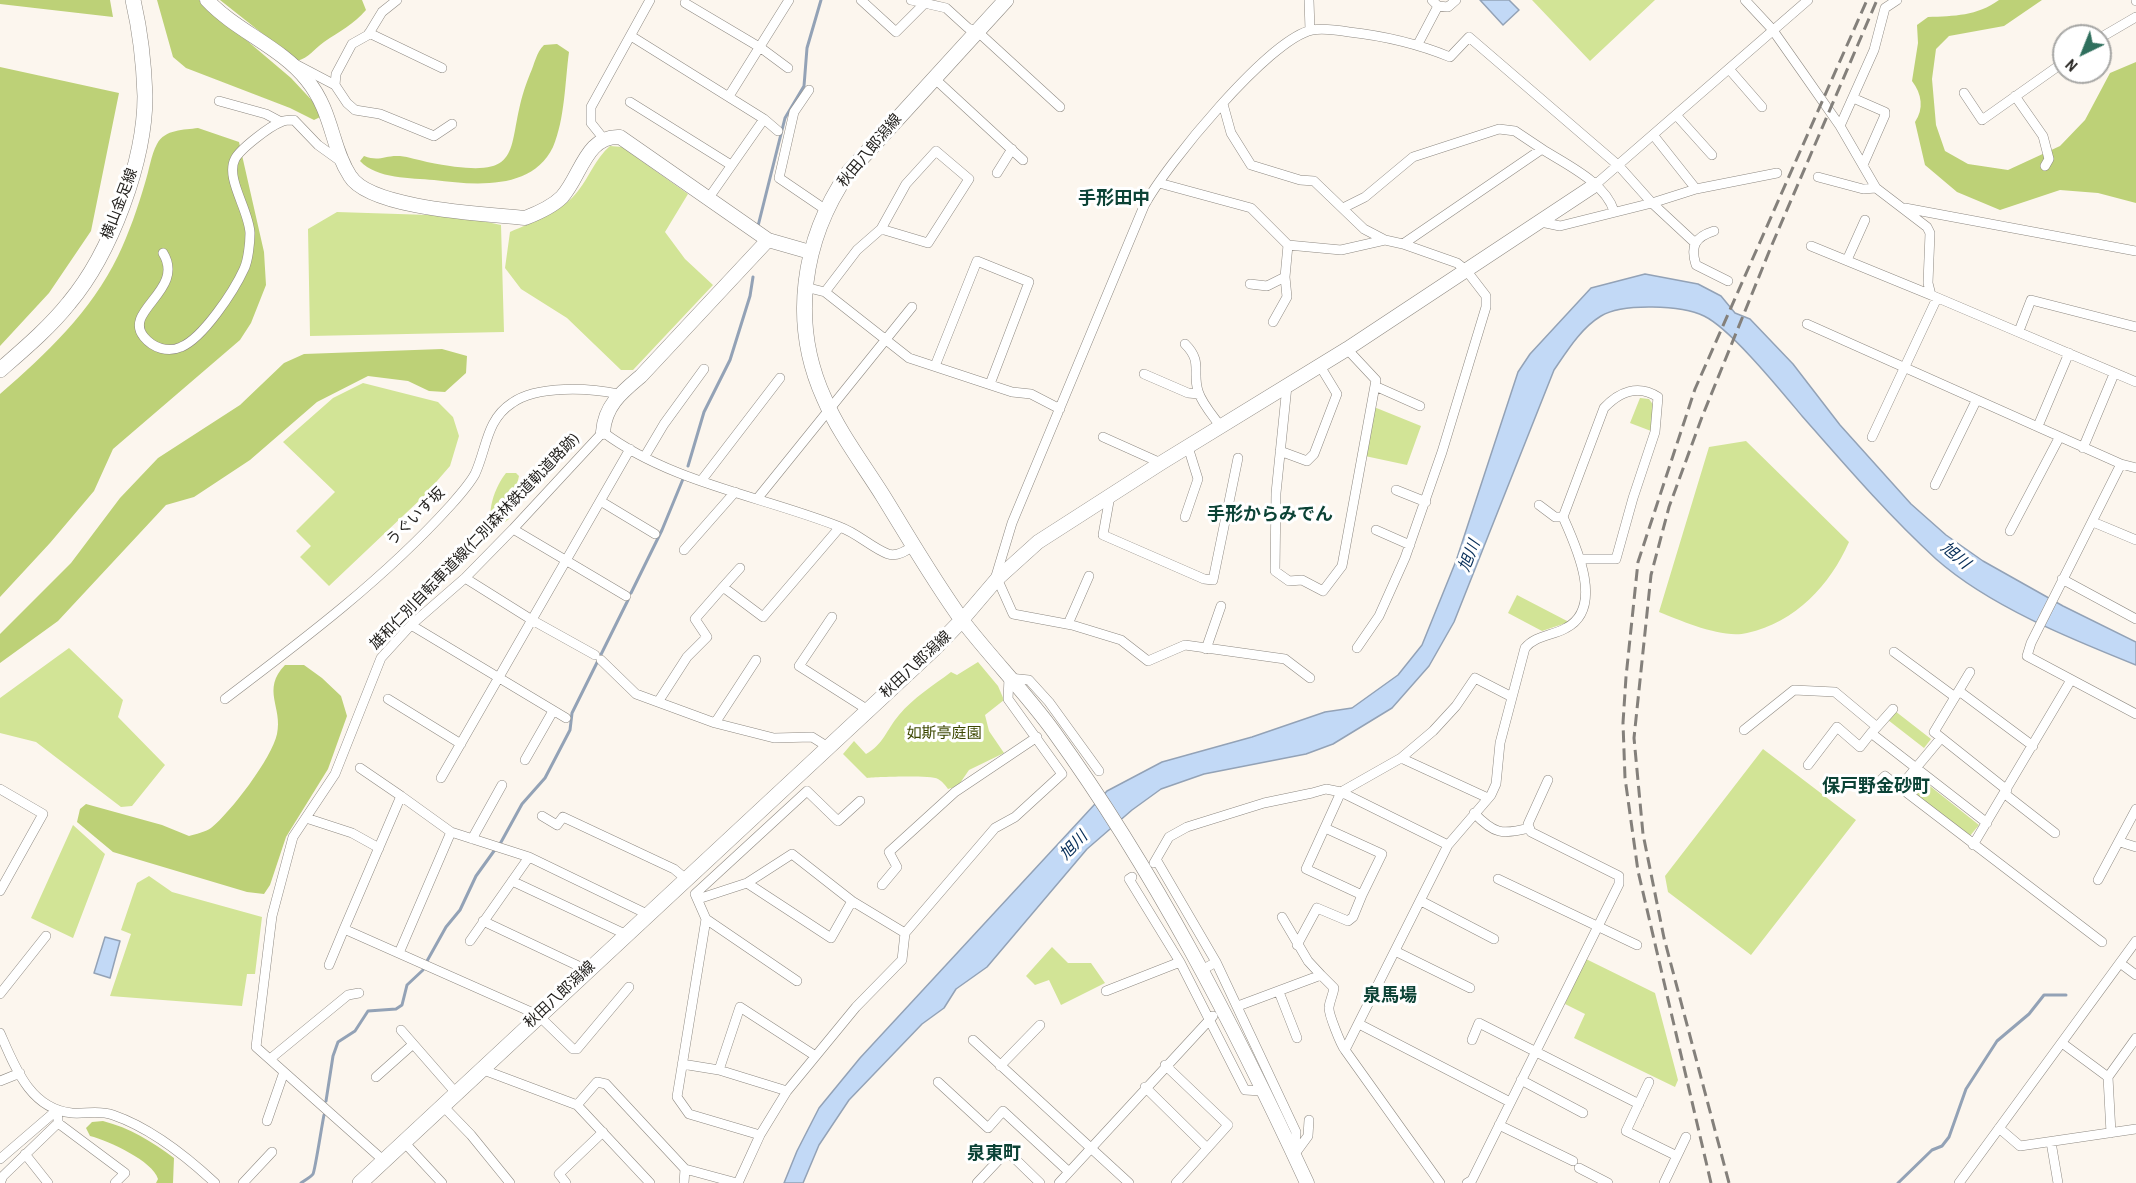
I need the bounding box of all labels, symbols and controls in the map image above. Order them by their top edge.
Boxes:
north arrow [2052,24,2112,84]
text: N [2060,54,2082,77]
street label: 秋田八郎潟線 [834,111,906,191]
street label: 横山金足線 [98,166,142,242]
district label: 手形田中 [1078,188,1150,210]
street label: 雄和仁別自転車道線(仁別森林鉄道軌道路跡) [367,430,583,654]
street label: うぐいす坂 [383,484,449,550]
district label: 手形からみでん [1207,504,1333,526]
water label: 旭川 [1455,538,1485,574]
water label: 旭川 [1937,538,1973,574]
street label: 秋田八郎潟線 [877,628,955,702]
park label: 如斯亭庭園 [907,725,981,743]
district label: 保戸野金砂町 [1822,776,1930,798]
water label: 旭川 [1056,828,1092,864]
street label: 秋田八郎潟線 [521,958,599,1032]
district label: 泉馬場 [1363,985,1417,1007]
district label: 泉東町 [967,1143,1021,1165]

